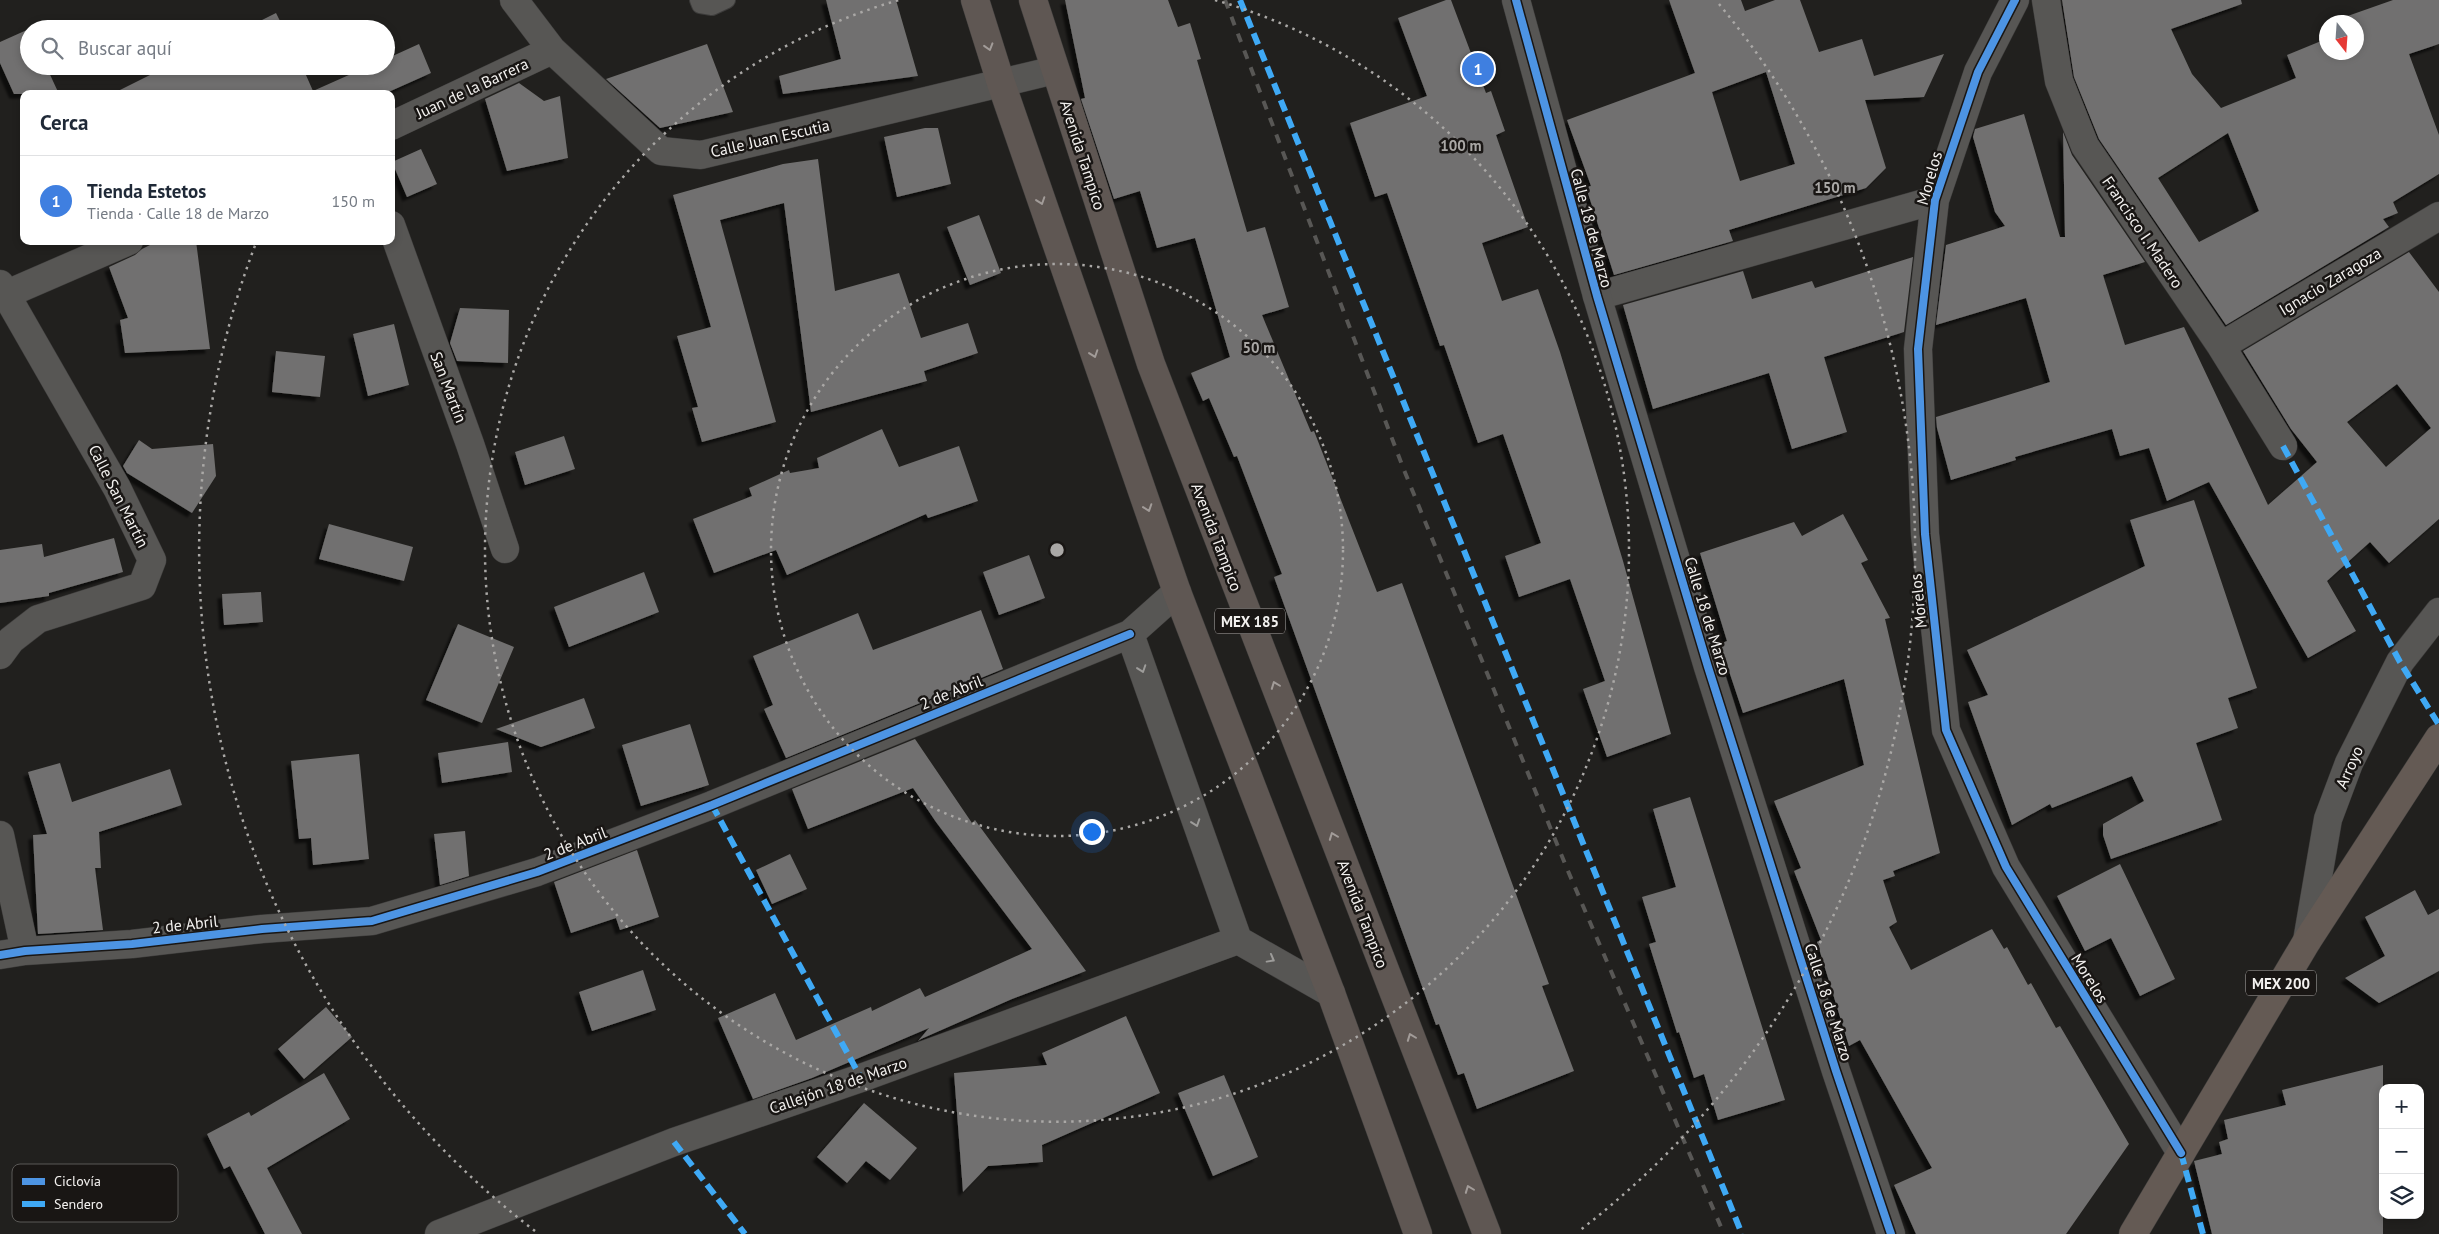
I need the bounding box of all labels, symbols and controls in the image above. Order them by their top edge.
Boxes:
north arrow [2319,15,2364,60]
search box [20,20,395,75]
icon: search [38,34,66,62]
text: Buscar aquí [78,36,172,60]
one-way arrow [984,42,994,50]
pin: 1 [1462,50,1494,88]
street label: Juan de la Barrera [412,53,531,123]
street label: Avenida Tampico [1056,98,1110,212]
text: Cerca [40,109,89,136]
street label: Calle Juan Escutia [709,115,831,161]
text: 100 m [1440,136,1482,155]
street label: Morelos [1912,149,1946,207]
street label: Calle 18 de Marzo [1566,166,1618,290]
street label: Francisco I. Madero [2098,172,2188,292]
text: 150 m [1814,178,1856,197]
text: Tienda Estetos [87,179,206,203]
text: 1 [51,191,61,211]
text: 150 m [332,191,375,211]
one-way arrow [1035,196,1045,204]
text: Tienda · Calle 18 de Marzo [87,203,269,223]
street label: Ignacio Zaragoza [2275,243,2385,319]
text: 50 m [1243,338,1275,357]
street label: San Martín [426,349,472,425]
one-way arrow [1088,350,1098,358]
street label: Calle San Martín [84,441,154,551]
street label: Avenida Tampico [1187,480,1247,594]
one-way arrow [1142,503,1152,511]
centre of rings [1048,541,1066,559]
street label: Calle 18 de Marzo [1680,554,1736,678]
street label: Morelos [1905,572,1931,629]
road number: MEX 185 [1215,608,1285,634]
one-way arrow [1136,665,1146,673]
street label: 2 de Abril [917,670,986,714]
one-way arrow [1271,681,1281,690]
street label: Arroyo [2331,743,2367,791]
one-way arrow [1190,818,1200,826]
your location [1079,819,1105,845]
street label: 2 de Abril [541,822,610,864]
one-way arrow [1329,833,1339,841]
street label: Avenida Tampico [1333,857,1393,971]
street label: 2 de Abril [151,911,219,937]
street label: Calle 18 de Marzo [1801,941,1857,1063]
street label: Morelos [2067,949,2113,1007]
one-way arrow [1265,952,1274,962]
road number: MEX 200 [2246,970,2316,996]
one-way arrow [1407,1033,1417,1042]
street label: Callejón 18 de Marzo [766,1052,910,1118]
map controls [2379,1084,2424,1219]
button: + [2379,1084,2424,1129]
button: − [2379,1129,2424,1174]
legend [12,1164,178,1222]
text: Ciclovía [54,1172,101,1190]
button: layers [2379,1174,2424,1219]
one-way arrow [1465,1185,1475,1193]
text: Sendero [54,1195,103,1213]

